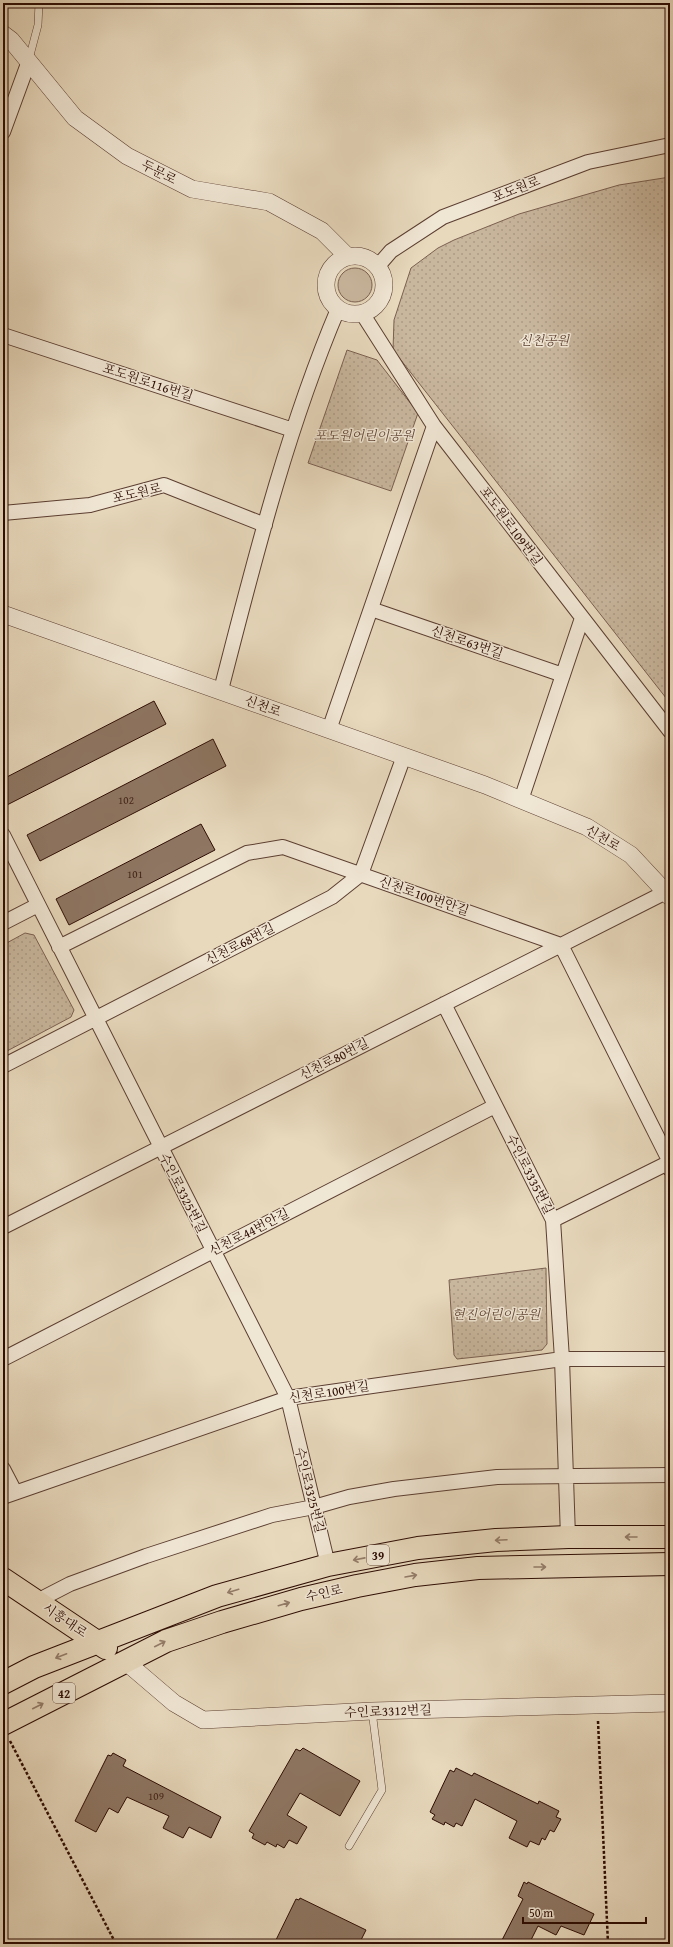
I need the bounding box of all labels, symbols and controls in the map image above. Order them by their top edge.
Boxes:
street label: 두문로 [138,155,180,189]
street label: 포도원로 [489,171,543,207]
park label: 신천공원 [519,331,571,350]
street label: 포도원로116번길 [100,358,196,406]
park label: 포도원어린이공원 [314,426,416,445]
street label: 포도원로 [110,478,164,508]
street label: 포도원로109번길 [475,483,547,569]
street label: 신천로63번길 [428,621,506,663]
street label: 신천로 [242,691,284,722]
house number: 102 [118,792,134,808]
street label: 신천로 [582,820,624,856]
house number: 101 [127,866,143,882]
street label: 신천로100번안길 [376,872,472,920]
street label: 신천로68번길 [202,918,278,970]
street label: 신천로80번길 [296,1033,372,1085]
street label: 수인로3335번길 [502,1131,558,1217]
street label: 수인로3325번길 [155,1150,211,1236]
street label: 신천로44번안길 [206,1204,292,1260]
park label: 현진어린이공원 [452,1305,541,1324]
street label: 신천로100번길 [287,1376,371,1408]
street label: 수인로3325번길 [290,1445,330,1535]
one-way arrow [625,1533,638,1541]
one-way arrow [495,1536,508,1543]
road number: 39 [367,1545,389,1565]
one-way arrow [352,1555,365,1563]
one-way arrow [533,1563,546,1571]
one-way arrow [404,1572,417,1580]
street label: 수인로 [304,1579,345,1606]
one-way arrow [226,1588,239,1595]
street label: 시흥대로 [39,1598,91,1642]
one-way arrow [277,1600,290,1607]
one-way arrow [154,1640,166,1647]
one-way arrow [56,1653,68,1661]
road number: 42 [53,1683,75,1703]
street label: 수인로3312번길 [344,1700,432,1722]
one-way arrow [32,1702,44,1710]
house number: 109 [148,1788,164,1804]
scale bar [523,1899,646,1925]
text: 50 m [529,1904,553,1921]

